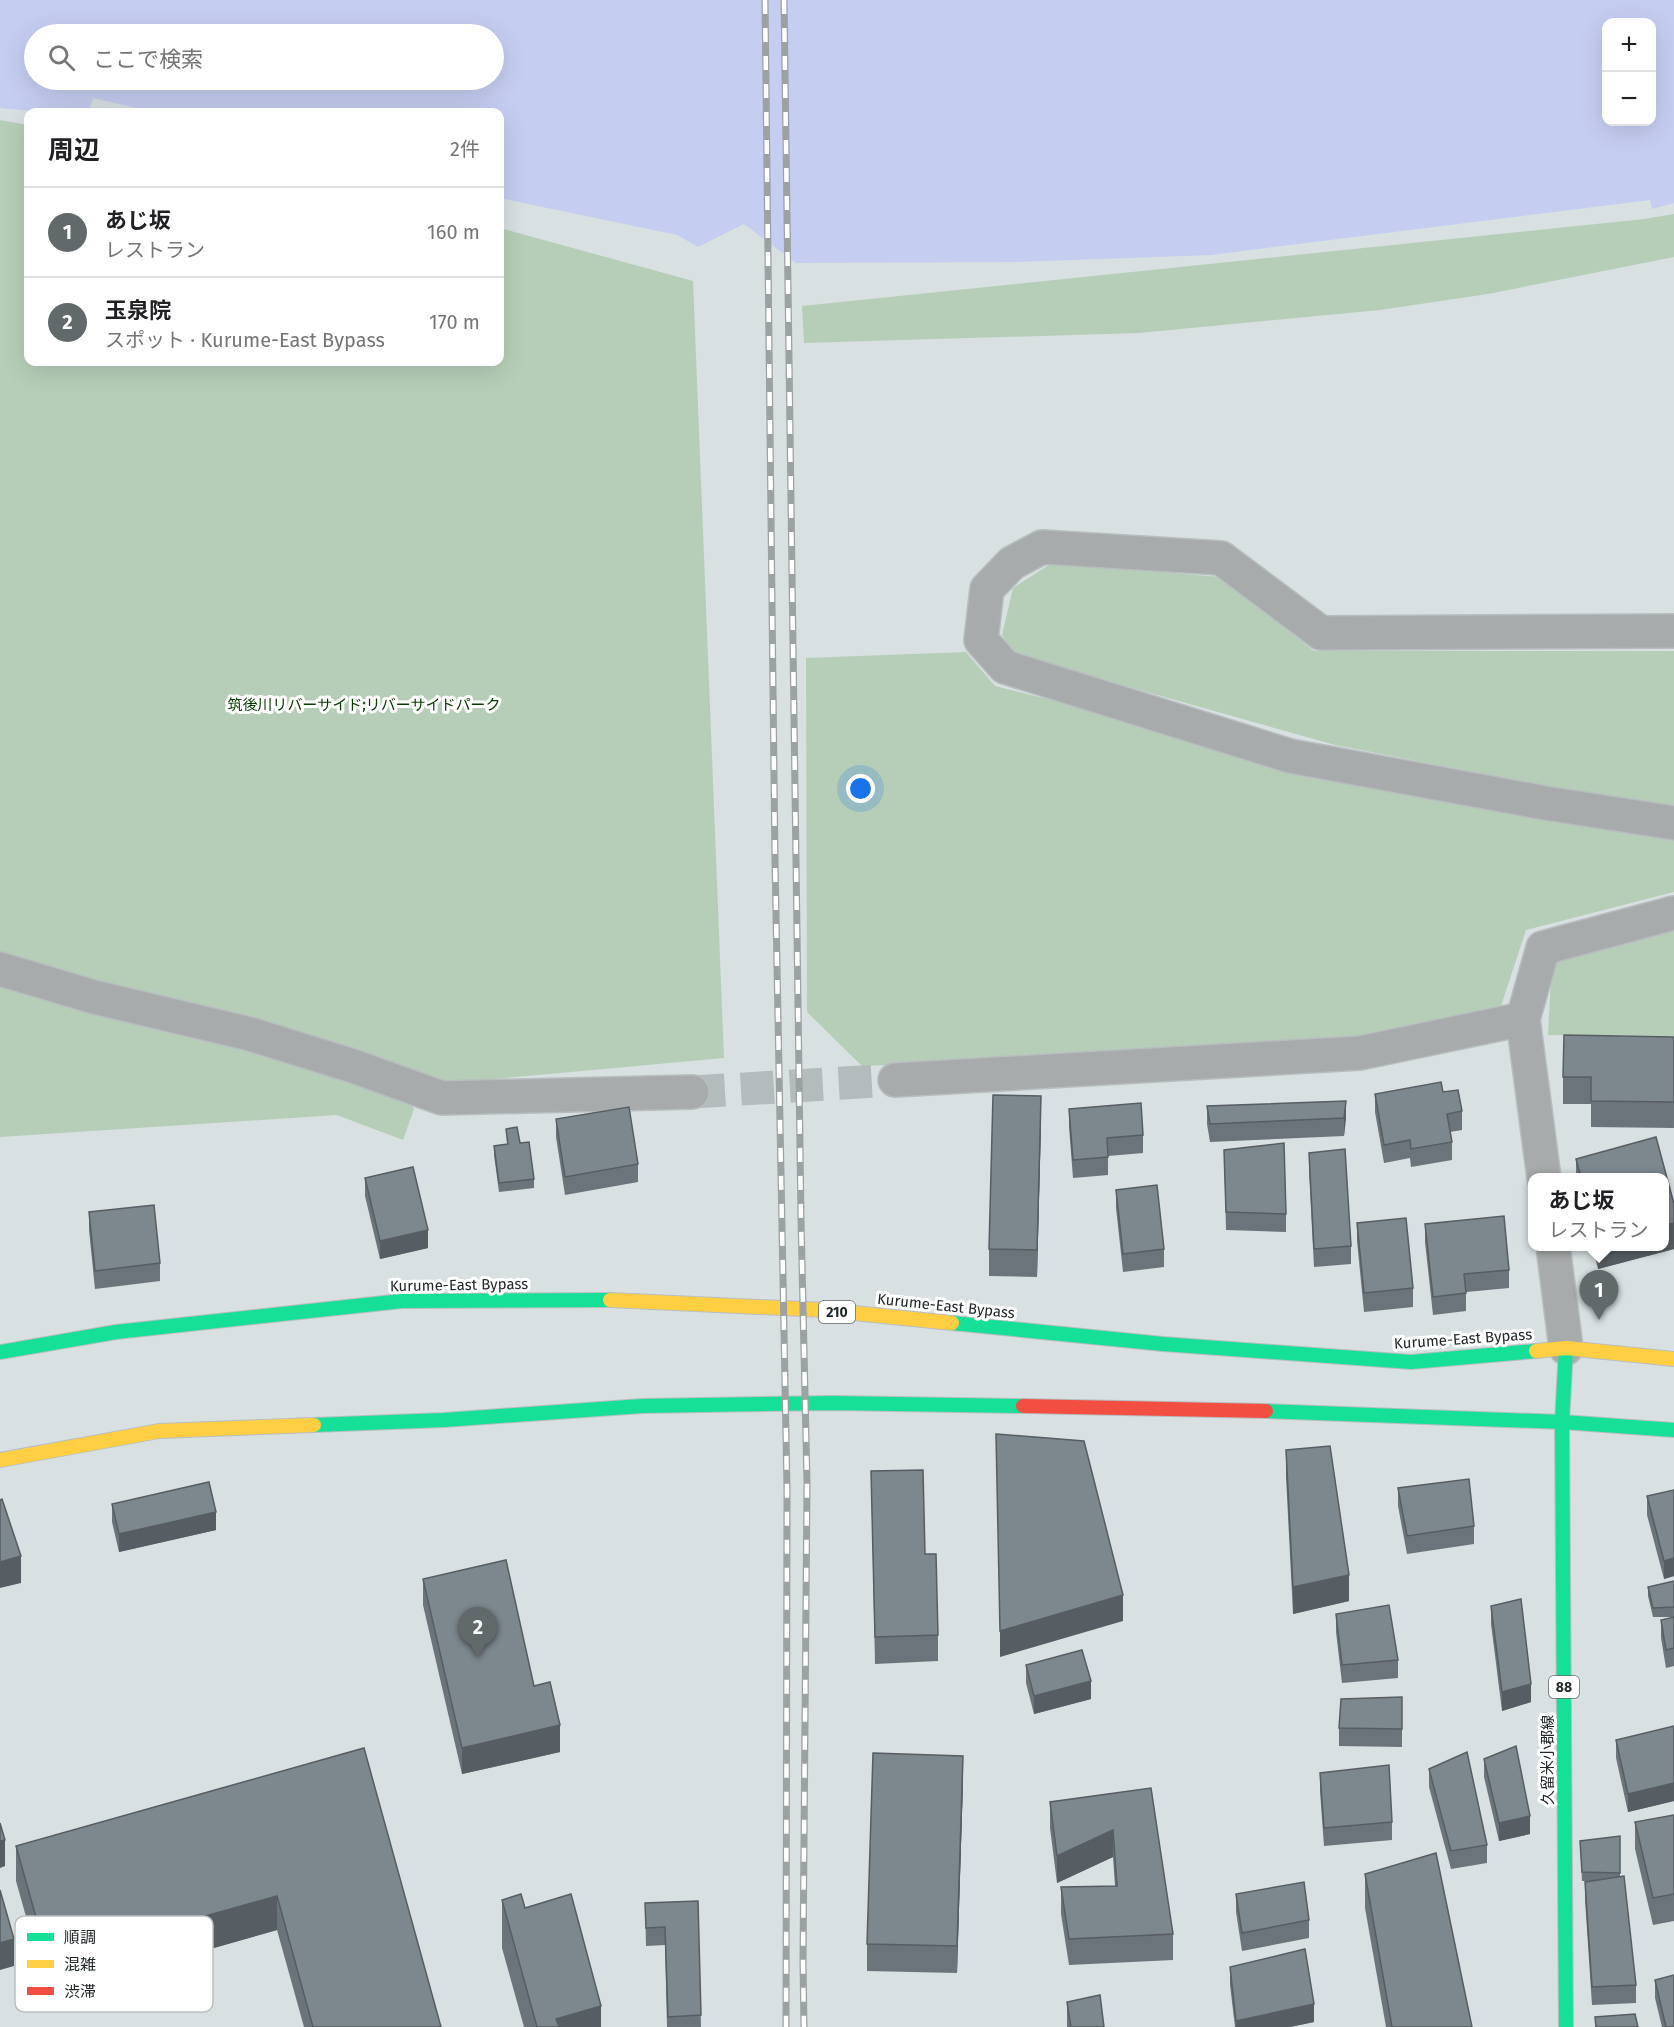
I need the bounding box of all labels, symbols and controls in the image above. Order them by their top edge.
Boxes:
map controls [1602,18,1656,126]
button: + [1602,18,1656,72]
search box [24,24,504,90]
icon: search [45,41,78,74]
text: ここで検索 [93,46,203,73]
button: − [1602,72,1656,126]
text: 周辺 [48,135,100,166]
text: 2件 [450,137,480,161]
text: あじ坂 [105,207,171,234]
text: 1 [63,220,72,244]
text: 160 m [427,220,480,244]
text: レストラン [105,238,205,262]
text: 玉泉院 [105,297,171,324]
text: 2 [62,310,73,334]
text: 170 m [429,310,480,334]
text: スポット · Kurume-East Bypass [105,328,385,352]
park label: 筑後川リバーサイド;リバーサイドパーク [227,696,501,714]
your location [846,774,875,803]
popup [1528,1173,1669,1251]
text: あじ坂 [1549,1187,1615,1214]
text: レストラン [1549,1218,1649,1242]
pin: 1 [1580,1270,1618,1320]
street label: Kurume-East Bypass [390,1275,528,1295]
street label: Kurume-East Bypass [876,1290,1016,1322]
road number: 210 [819,1301,855,1323]
street label: Kurume-East Bypass [1393,1325,1533,1353]
pin: 2 [458,1608,498,1657]
road number: 88 [1549,1676,1579,1698]
street label: 久留米小郡線 [1539,1715,1557,1805]
legend [15,1916,213,2012]
text: 順調 [64,1928,96,1947]
text: 混雑 [64,1955,96,1974]
text: 渋滞 [64,1982,96,2001]

